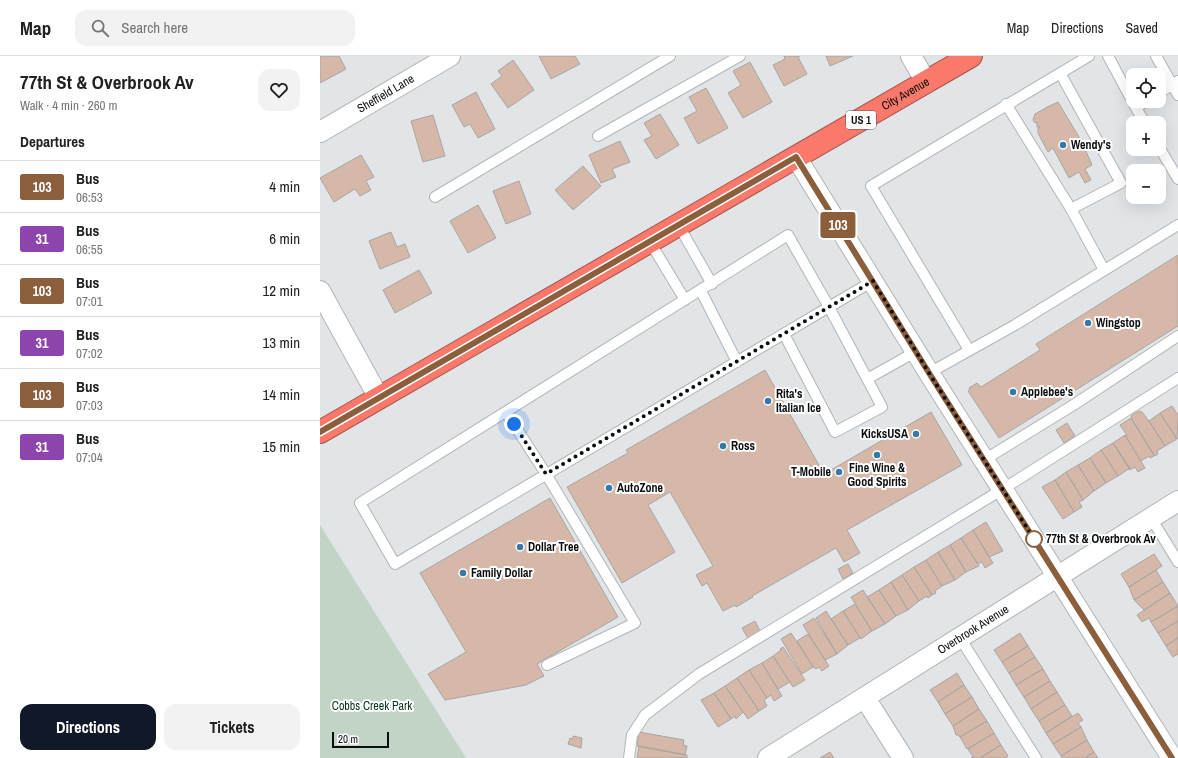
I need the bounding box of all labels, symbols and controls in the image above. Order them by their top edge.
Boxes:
search box [75,10,355,46]
text: Map [20,15,51,41]
icon: search [89,17,111,39]
text: Search here [121,17,188,38]
text: Map [1007,19,1029,37]
text: Directions [1051,19,1103,37]
text: Saved [1125,19,1158,37]
map controls [1126,68,1166,204]
button: locate [1126,68,1166,108]
text: 77th St & Overbrook Av [20,69,194,95]
button: heart [258,69,300,111]
street label: Sheffield Lane [354,71,417,117]
street label: City Avenue [878,74,932,114]
text: Walk · 4 min · 260 m [20,97,117,114]
road number: US 1 [846,111,876,129]
button: + [1126,116,1166,156]
text: Departures [20,131,85,152]
place label: Wendy's [1071,137,1111,153]
marker: Wendy's [1058,140,1068,150]
button: − [1126,164,1166,204]
text: Bus [76,168,99,189]
text: 4 min [269,176,300,197]
text: 103 [32,178,52,196]
text: 06:53 [76,189,103,206]
line badge: 103 [815,212,861,238]
text: 103 [828,216,848,234]
text: Bus [76,220,99,241]
text: 6 min [269,228,300,249]
text: 31 [36,230,48,248]
text: 06:55 [76,241,103,258]
text: Bus [76,272,99,293]
text: 12 min [262,280,300,301]
text: 103 [32,282,52,300]
text: 07:01 [76,293,103,310]
place label: Wingstop [1096,315,1141,331]
marker: Wingstop [1083,318,1093,328]
text: Bus [76,324,99,345]
text: 13 min [262,332,300,353]
text: 31 [36,334,48,352]
text: 07:02 [76,345,103,362]
text: Bus [76,376,99,397]
text: 14 min [262,384,300,405]
place label: Applebee's [1021,384,1074,400]
text: 103 [32,386,52,404]
place label: Rita's Italian Ice [776,386,821,416]
marker: Applebee's [1008,387,1018,397]
marker: Rita's Italian Ice [763,396,773,406]
text: 07:03 [76,397,103,414]
your location [504,414,524,434]
place label: KicksUSA [861,426,909,442]
text: Bus [76,428,99,449]
marker: KicksUSA [911,429,921,439]
text: 15 min [262,436,300,457]
text: 31 [36,438,48,456]
place label: Ross [731,438,756,454]
marker: Ross [718,441,728,451]
text: 07:04 [76,449,103,466]
marker: Fine Wine & Good Spirits [872,450,882,460]
place label: Fine Wine & Good Spirits [847,460,907,490]
place label: T-Mobile [791,464,832,480]
marker: T-Mobile [834,467,844,477]
place label: AutoZone [617,480,663,496]
marker: AutoZone [604,483,614,493]
marker: 77th St & Overbrook Av [1025,530,1043,548]
place label: 77th St & Overbrook Av [1046,531,1156,547]
place label: Dollar Tree [528,539,579,555]
marker: Dollar Tree [515,542,525,552]
place label: Family Dollar [471,565,532,581]
marker: Family Dollar [458,568,468,578]
street label: Overbrook Avenue [934,601,1012,658]
park label: Cobbs Creek Park [332,698,412,714]
button: Directions [20,704,156,750]
button: Tickets [164,704,300,750]
scale bar [332,730,389,749]
text: 20 m [338,732,358,746]

